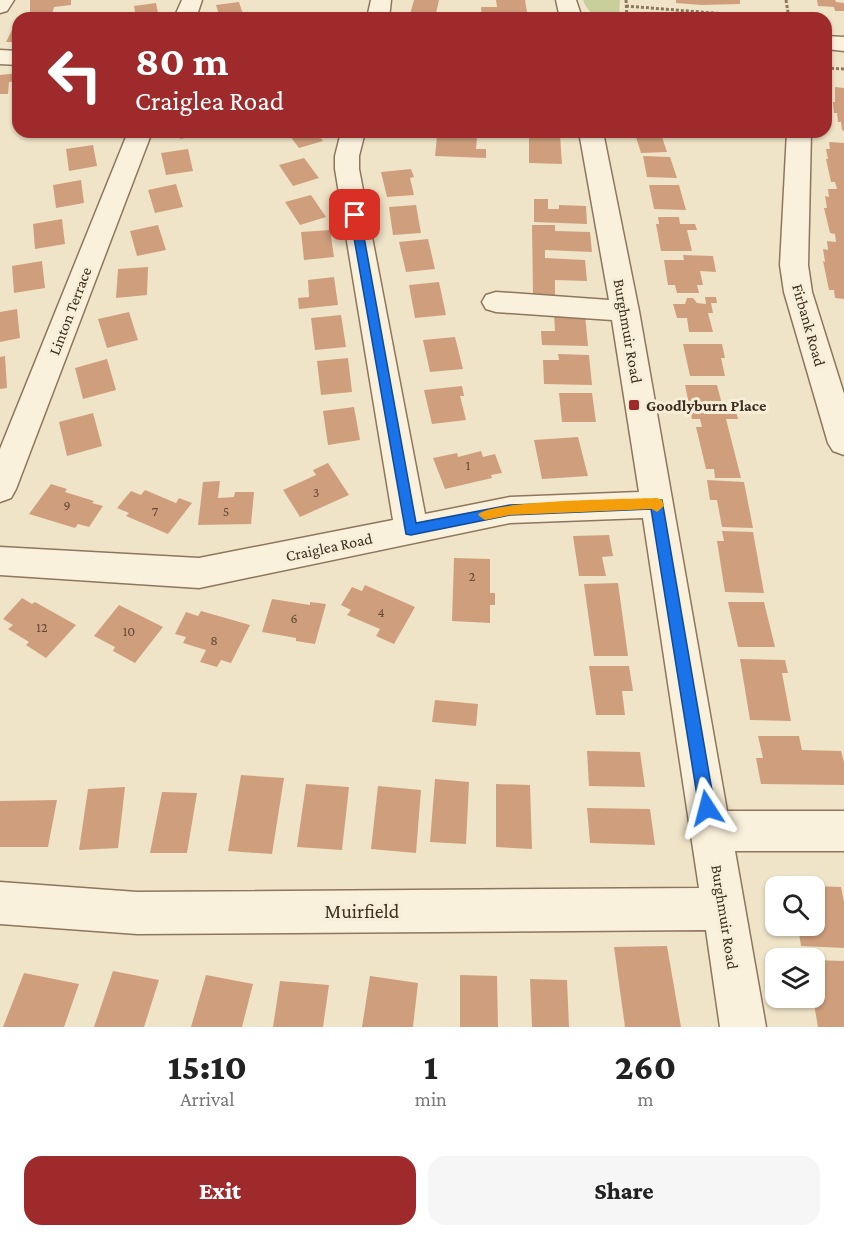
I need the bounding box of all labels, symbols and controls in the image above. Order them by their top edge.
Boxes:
icon: left [36,36,114,114]
text: 80 m [135,37,229,84]
text: Craiglea Road [135,86,284,116]
pin [329,189,380,240]
icon: arrive [338,198,371,231]
street label: Linton Terrace [45,265,95,357]
street label: Burghmuir Road [609,278,646,385]
street label: Firbank Road [789,282,829,369]
place label: Goodlyburn Place [646,397,767,414]
marker: Goodlyburn Place [627,398,641,412]
house number: 1 [466,457,471,473]
house number: 3 [313,484,319,500]
house number: 9 [63,497,71,513]
house number: 7 [152,503,159,519]
house number: 5 [223,503,229,519]
street label: Craiglea Road [284,529,375,565]
house number: 2 [469,568,476,584]
house number: 4 [377,604,385,620]
house number: 6 [290,610,298,626]
house number: 12 [36,619,48,635]
house number: 10 [123,623,135,639]
house number: 8 [210,632,218,648]
position arrow [675,776,739,840]
street label: Burghmuir Road [707,864,742,971]
map controls [765,876,825,1008]
button: search [765,876,825,936]
street label: Muirfield [325,900,400,922]
button: layers [765,948,825,1008]
text: 15:10 [168,1047,247,1087]
text: 1 [424,1047,438,1087]
text: 260 [615,1047,676,1087]
text: Arrival [180,1088,235,1110]
text: min [415,1088,447,1110]
text: m [637,1088,653,1110]
button: Exit [24,1156,416,1225]
button: Share [428,1156,820,1225]

